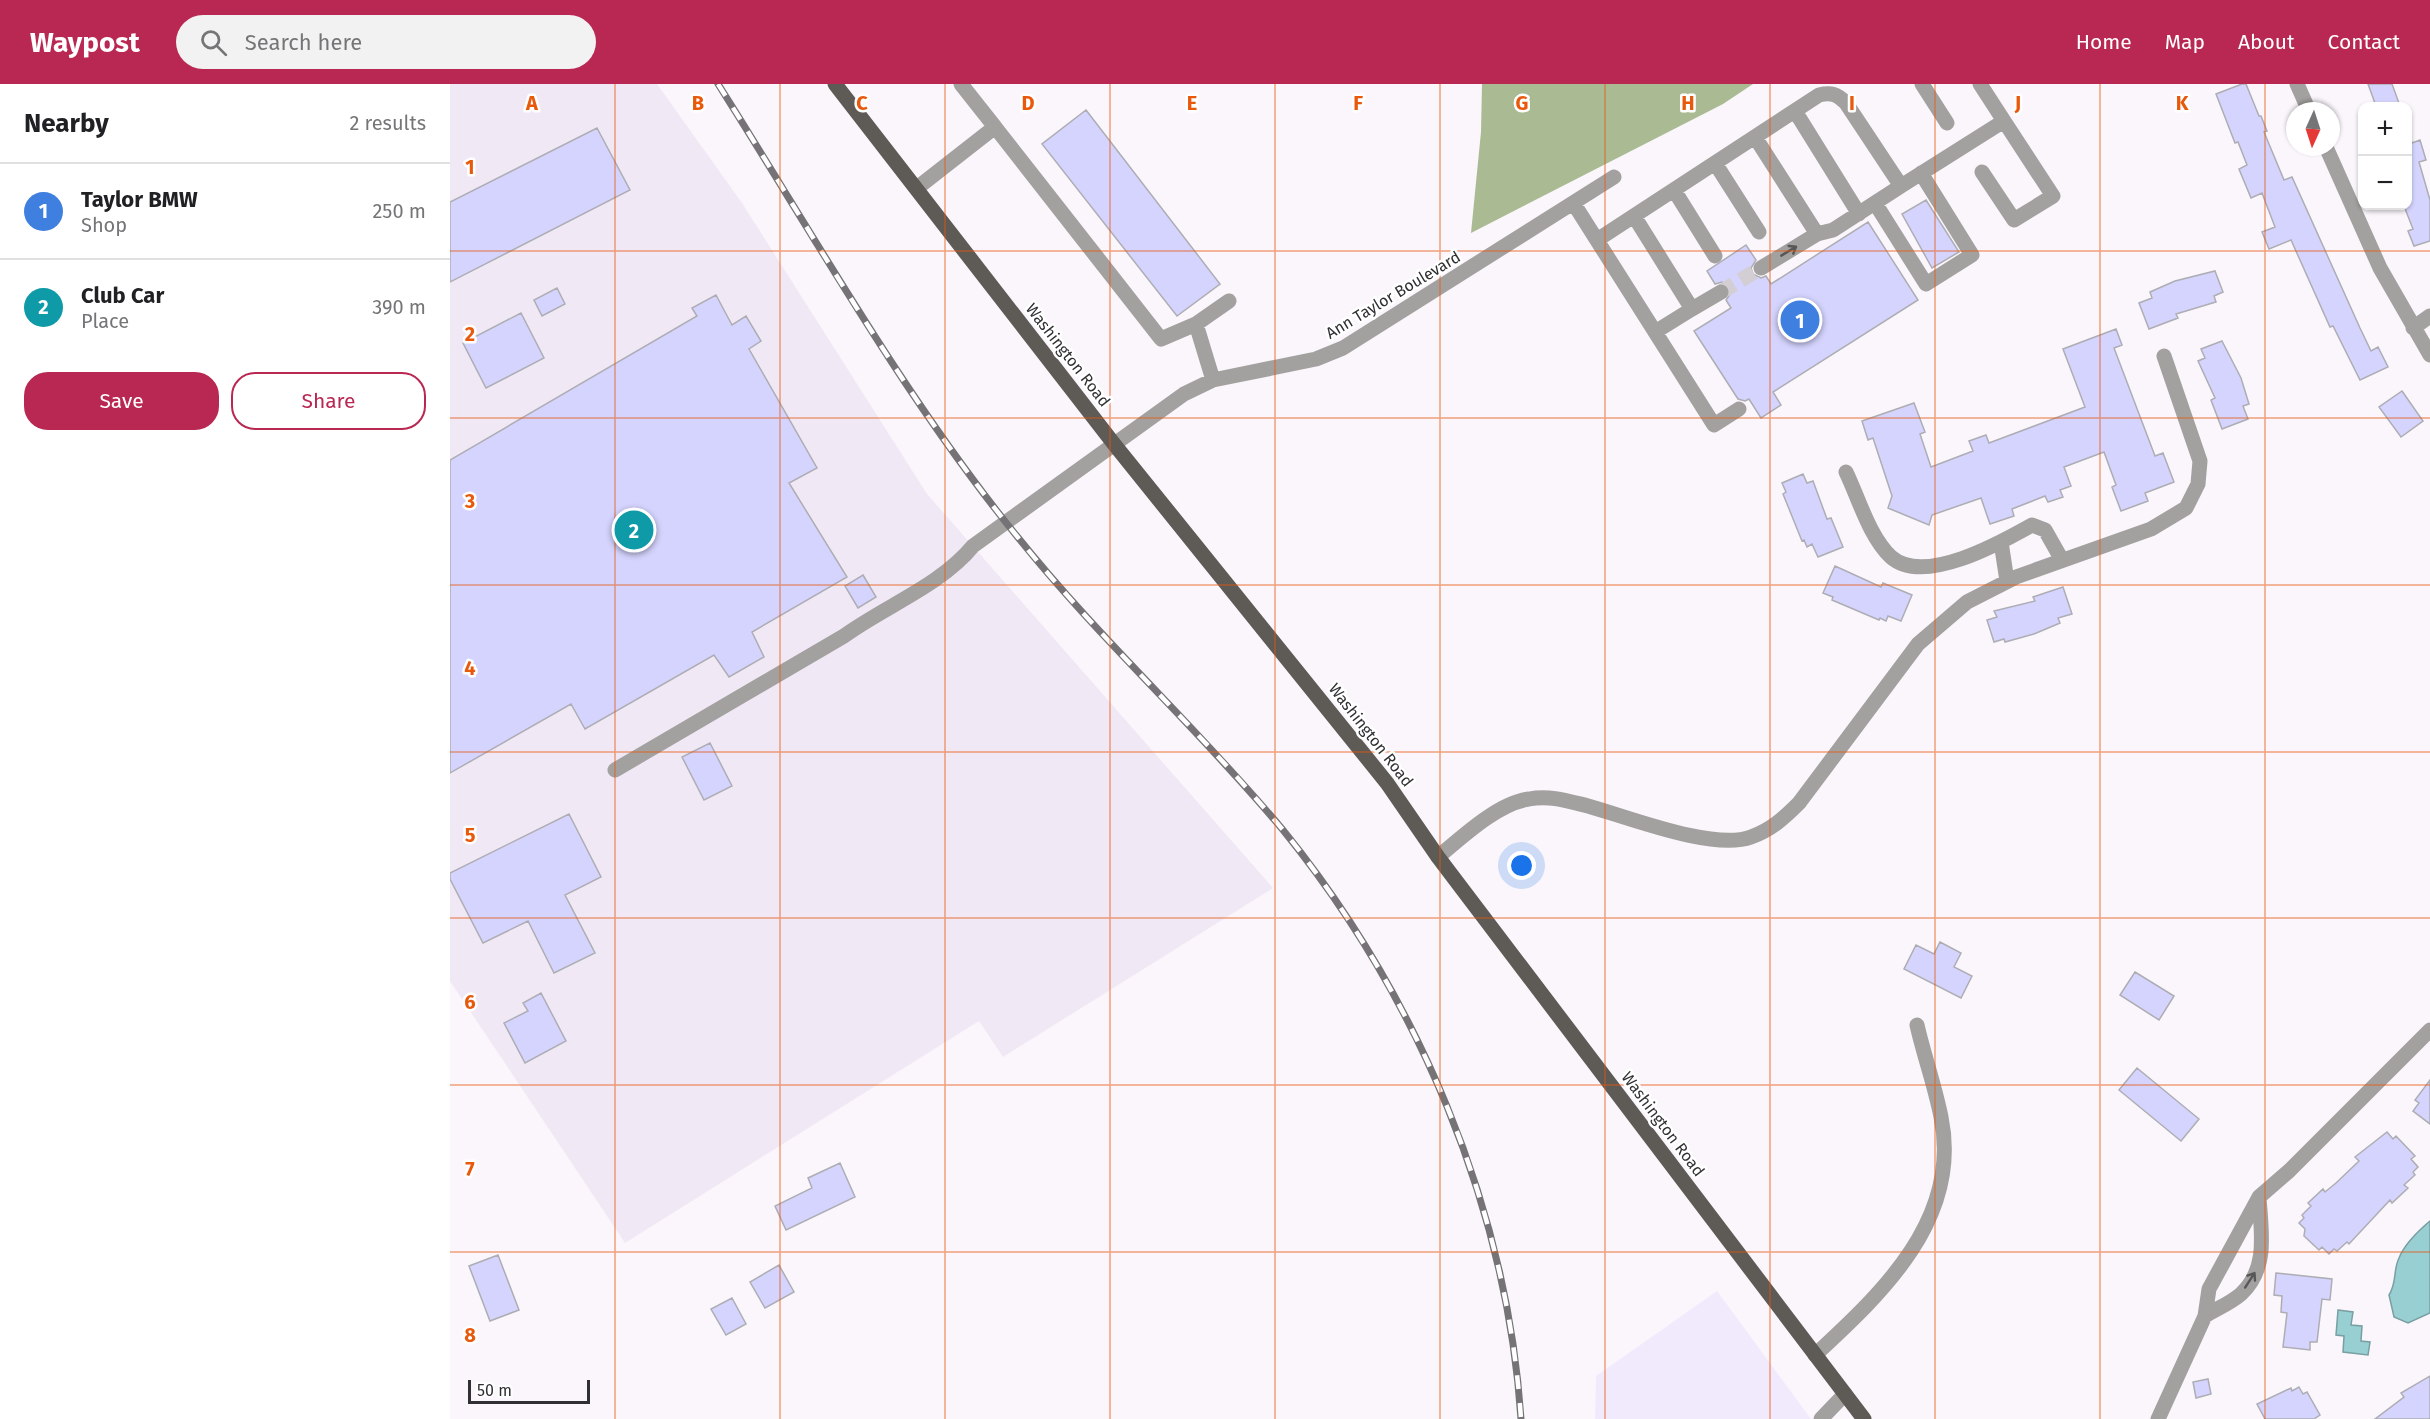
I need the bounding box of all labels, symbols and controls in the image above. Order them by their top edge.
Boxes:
search box [176,15,596,69]
text: Waypost [30,26,140,59]
icon: search [197,26,230,59]
text: Search here [245,29,362,56]
text: Home [2076,29,2132,55]
text: Map [2165,29,2205,55]
text: About [2238,29,2295,55]
text: Contact [2328,29,2400,55]
text: A [525,91,539,115]
text: B [692,91,704,115]
text: C [856,91,868,115]
text: D [1021,91,1035,115]
text: E [1187,91,1197,115]
text: F [1353,91,1363,115]
text: G [1516,91,1528,115]
text: H [1681,91,1695,115]
text: I [1849,91,1855,115]
text: J [2014,91,2021,115]
text: K [2176,91,2189,115]
north arrow [2286,102,2340,156]
map controls [2358,102,2412,210]
button: + [2358,102,2412,156]
text: Nearby [24,108,109,139]
text: 2 results [349,111,426,135]
text: 1 [465,155,475,179]
button: − [2358,156,2412,210]
text: Taylor BMW [81,186,198,213]
text: 1 [39,199,48,223]
text: 250 m [372,199,426,223]
text: Shop [81,213,127,237]
one-way arrow [1780,245,1797,257]
street label: Ann Taylor Boulevard [1322,247,1464,343]
text: Club Car [81,282,164,309]
text: 2 [38,295,49,319]
text: 390 m [372,295,426,319]
pin: 1 [1780,298,1820,342]
street label: Washington Road [1022,300,1114,410]
text: Place [81,309,129,333]
text: 2 [465,322,475,346]
button: Save [24,372,219,430]
button: Share [231,372,426,430]
text: 3 [464,489,475,513]
pin: 2 [614,508,654,552]
text: 4 [464,656,476,680]
street label: Washington Road [1325,680,1417,790]
text: 5 [465,823,476,847]
your location [1507,851,1536,880]
text: 6 [464,990,476,1014]
street label: Washington Road [1618,1068,1708,1180]
text: 7 [465,1157,475,1181]
one-way arrow [2244,1272,2256,1289]
text: 8 [464,1323,476,1347]
scale bar [468,1377,590,1404]
text: 50 m [477,1381,512,1400]

